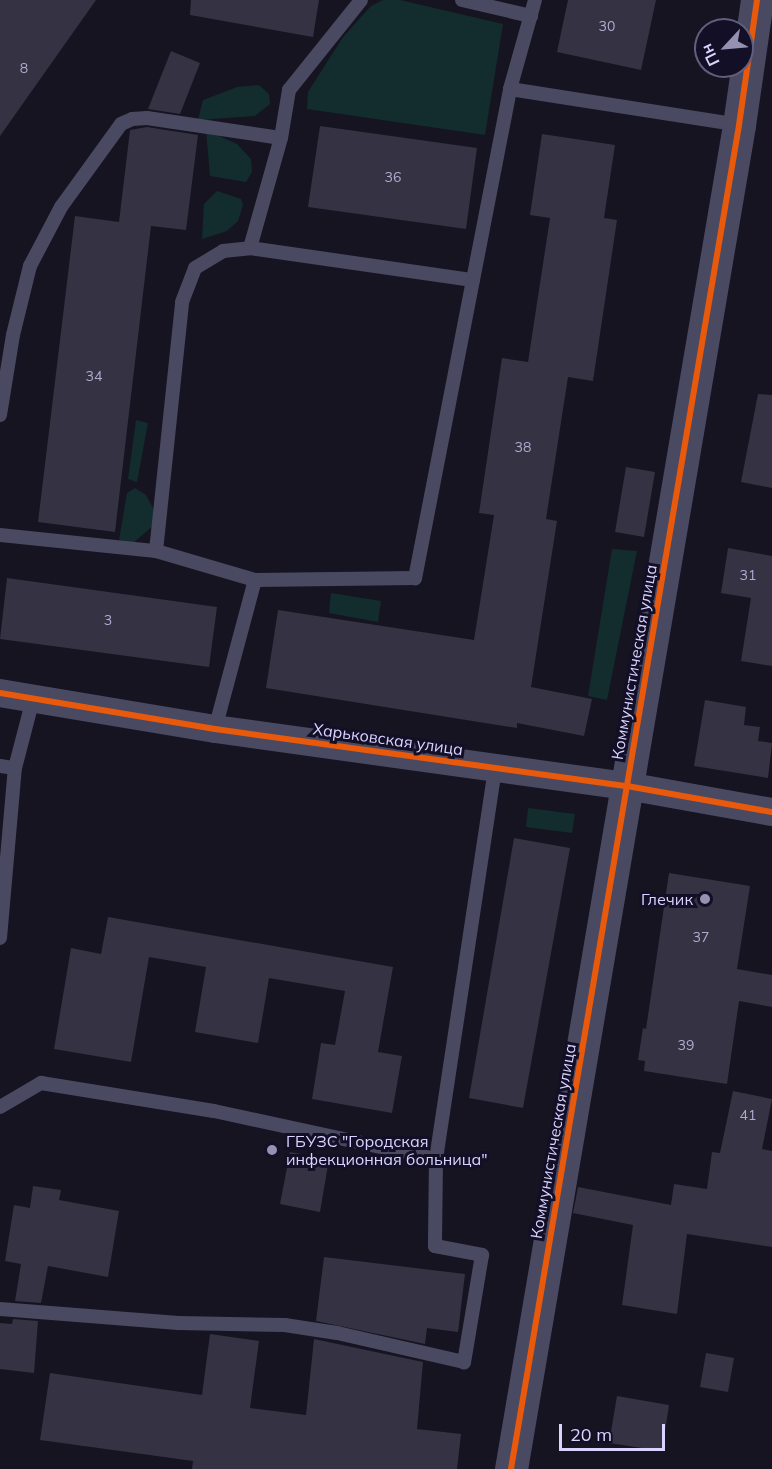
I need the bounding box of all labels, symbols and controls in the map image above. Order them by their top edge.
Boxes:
house number: 30 [599,18,615,34]
north arrow [694,18,754,78]
text: Пн [696,41,723,69]
house number: 8 [20,60,28,76]
house number: 36 [385,169,401,185]
house number: 34 [86,368,102,384]
house number: 38 [515,439,531,455]
street label: Коммунистическая улица [607,563,661,761]
house number: 31 [740,567,756,583]
house number: 3 [104,612,112,628]
street label: Харьковская улица [312,719,464,759]
place label: Глечик [641,889,693,909]
marker: Глечик [698,892,712,906]
house number: 37 [693,929,709,945]
house number: 39 [678,1037,694,1053]
street label: Коммунистическая улица [526,1042,580,1240]
house number: 41 [740,1107,756,1123]
place label: ГБУЗС "Городская инфекционная больница" [286,1131,488,1169]
marker: ГБУЗС "Городская инфекционная больница" [263,1141,281,1159]
scale bar [562,1412,668,1450]
text: 20 m [570,1423,612,1446]

